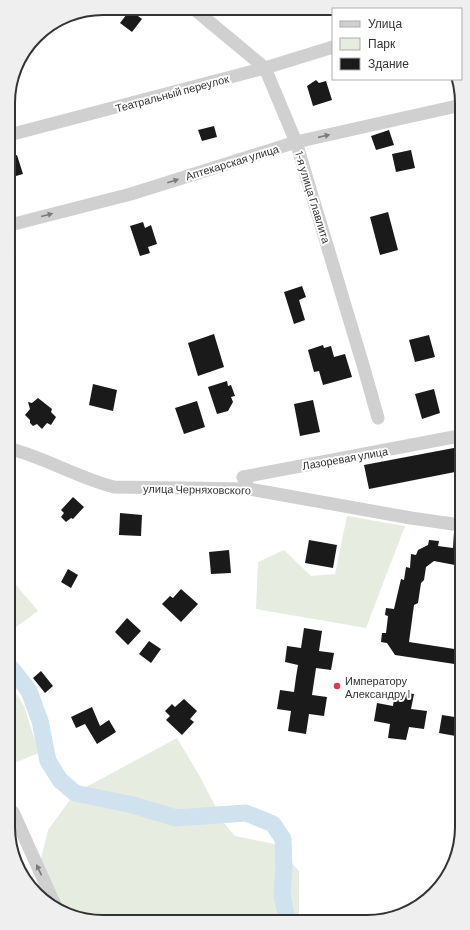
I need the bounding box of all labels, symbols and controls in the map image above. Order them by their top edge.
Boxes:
legend [332,8,462,80]
text: Улица [368,16,402,31]
text: Парк [368,36,396,51]
text: Здание [368,56,409,71]
street label: Театральный переулок [114,72,230,114]
one-way arrow [318,133,330,139]
street label: Аптекарская улица [184,141,281,182]
street label: 1-я улица Главлита [293,149,333,246]
one-way arrow [167,178,179,184]
one-way arrow [41,212,53,218]
street label: Лазоревая улица [301,444,390,472]
street label: улица Черняховского [143,482,251,496]
place label: Императору Александру I [345,674,410,700]
marker: Императору Александру I [332,681,342,691]
one-way arrow [36,864,42,875]

